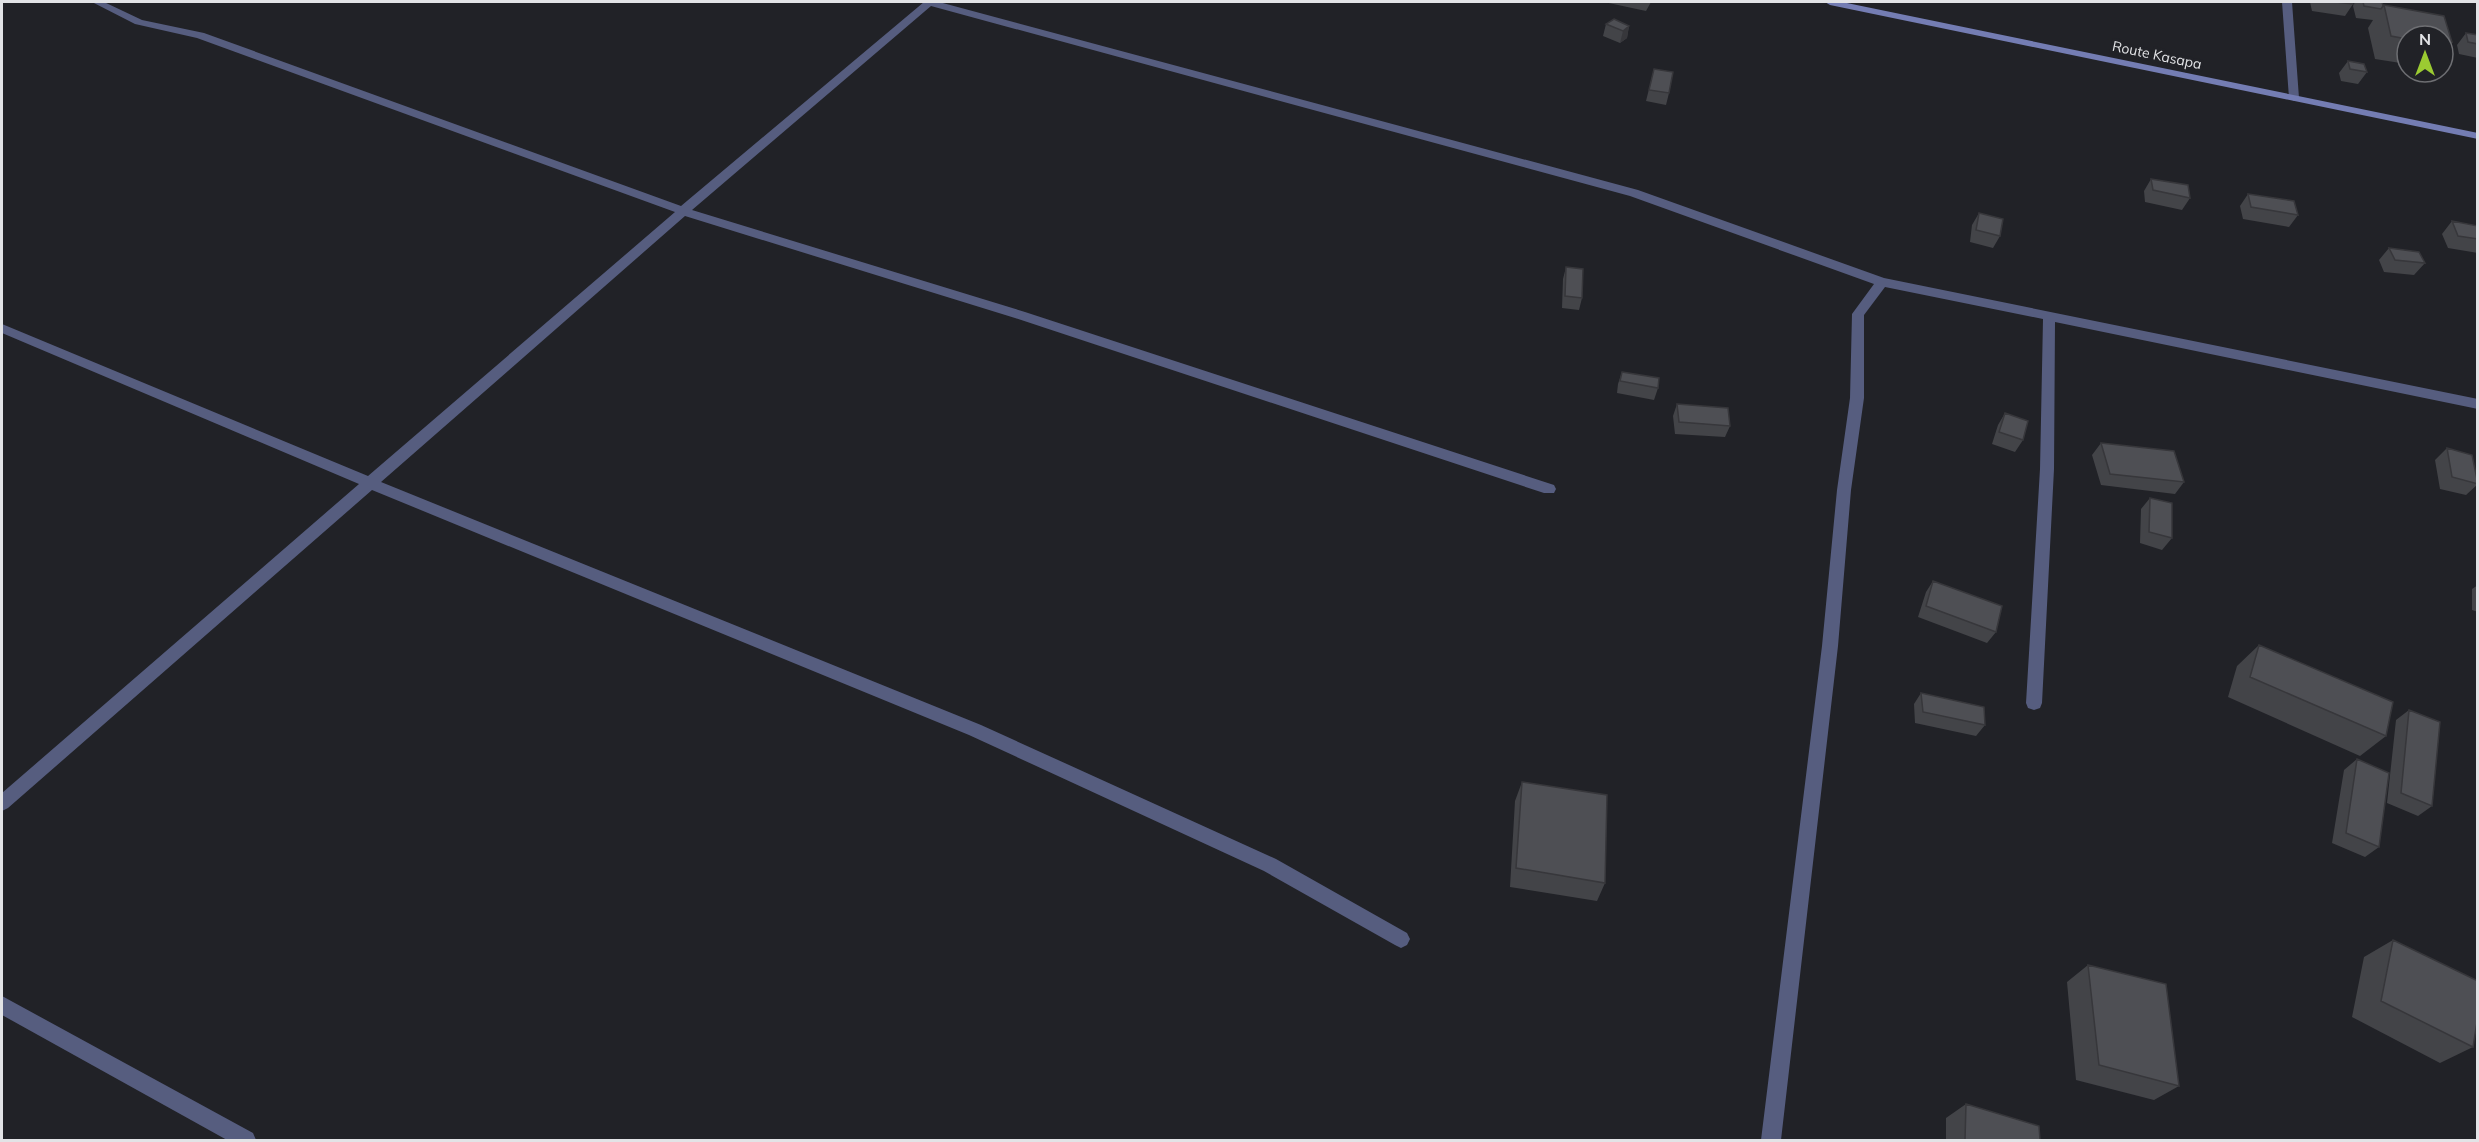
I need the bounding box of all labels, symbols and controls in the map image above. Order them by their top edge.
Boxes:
north arrow [2395,24,2455,84]
text: N [2419,29,2431,49]
street label: Route Kasapa [2111,37,2203,73]

